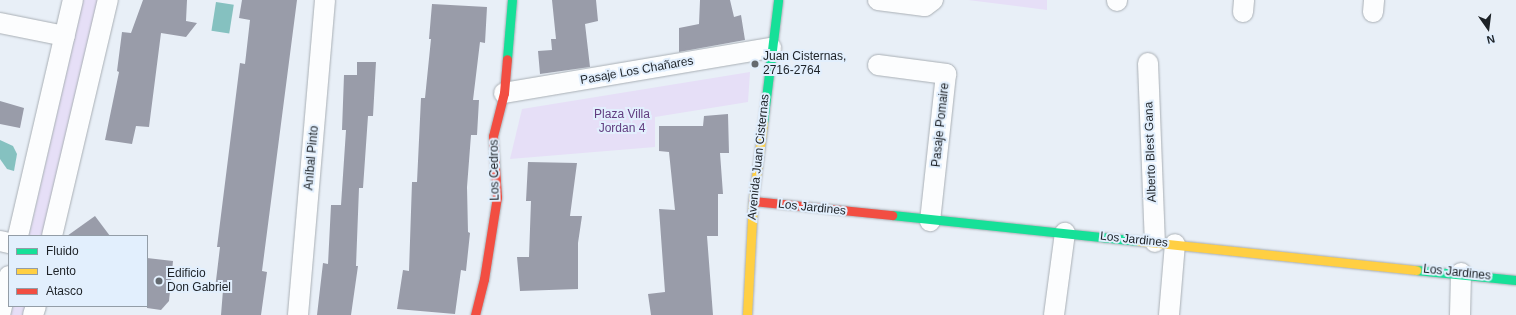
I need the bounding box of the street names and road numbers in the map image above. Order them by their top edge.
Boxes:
street label: Pasaje Los Chañares [579,54,695,88]
street label: Pasaje Pomaire [929,82,953,168]
street label: Avenida Juan Cisternas [745,93,773,221]
street label: Alberto Blest Gana [1142,101,1160,203]
street label: Aníbal Pinto [302,125,322,191]
street label: Los Cedros [487,139,503,201]
street label: Los Jardines [777,197,847,219]
street label: Los Jardines [1099,229,1169,251]
street label: Los Jardines [1422,262,1492,284]

